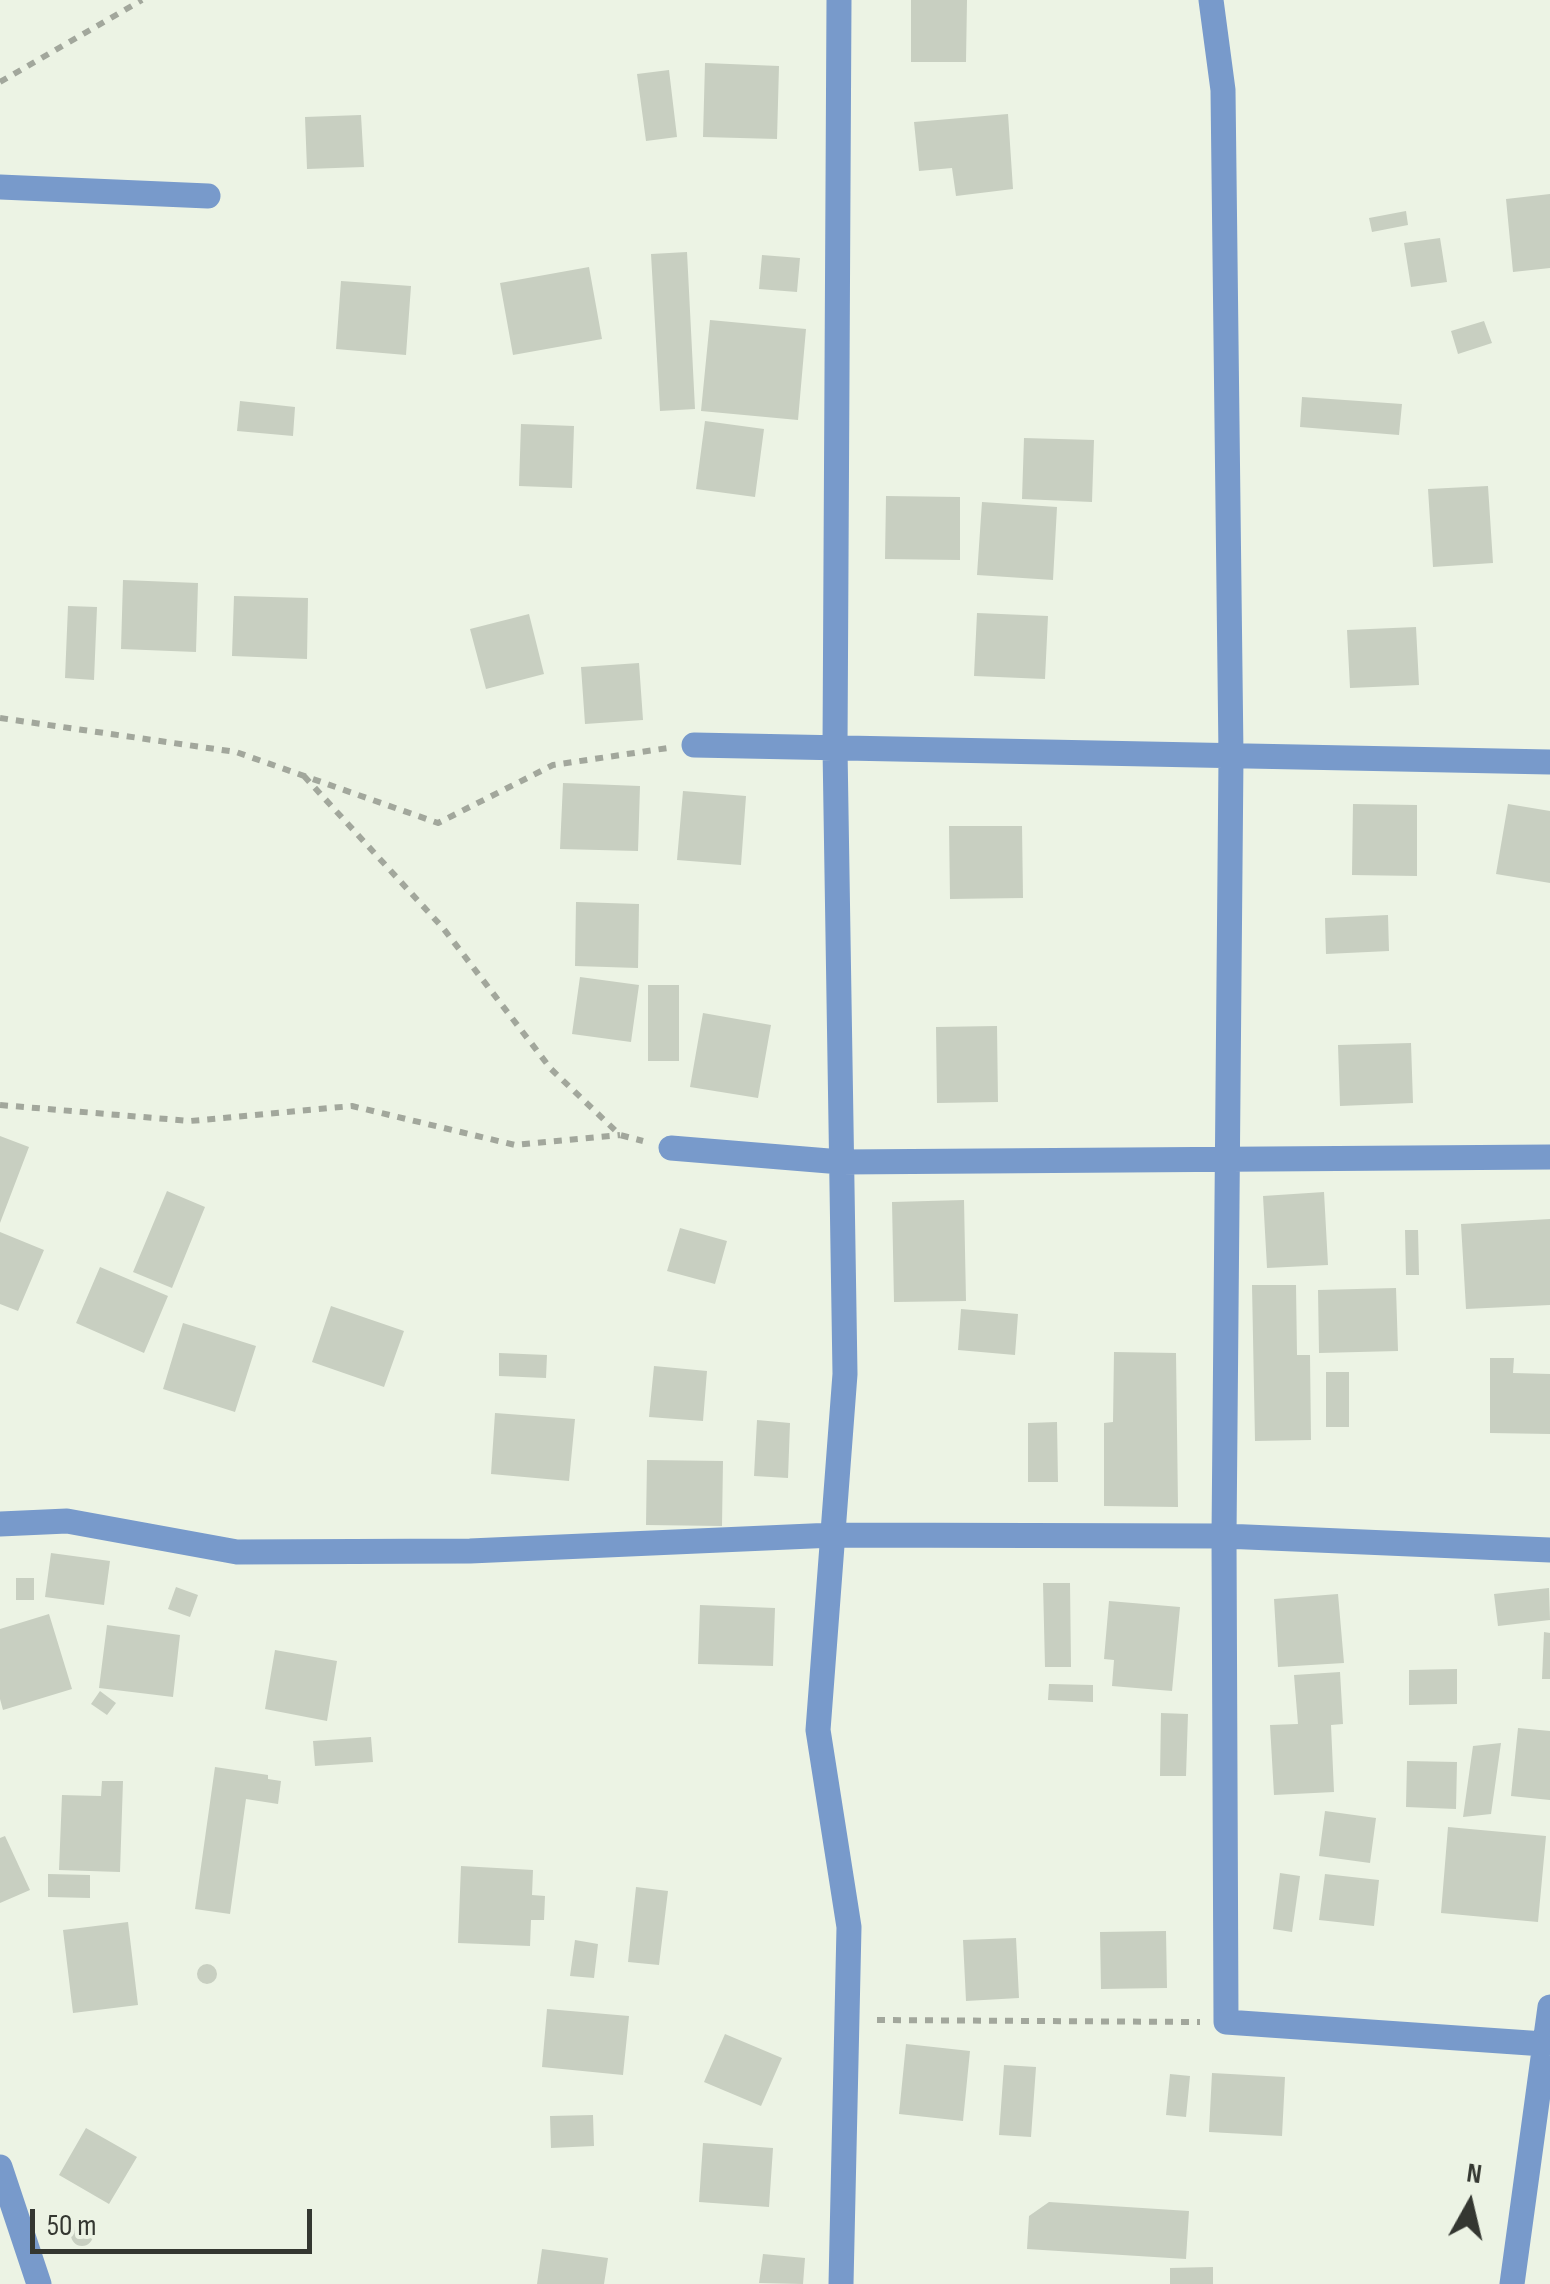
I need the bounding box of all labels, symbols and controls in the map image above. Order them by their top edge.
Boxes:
north arrow [1420,2154,1520,2254]
text: N [1465,2156,1484,2191]
scale bar [35,2189,318,2251]
text: 50 m [47,2208,96,2244]

